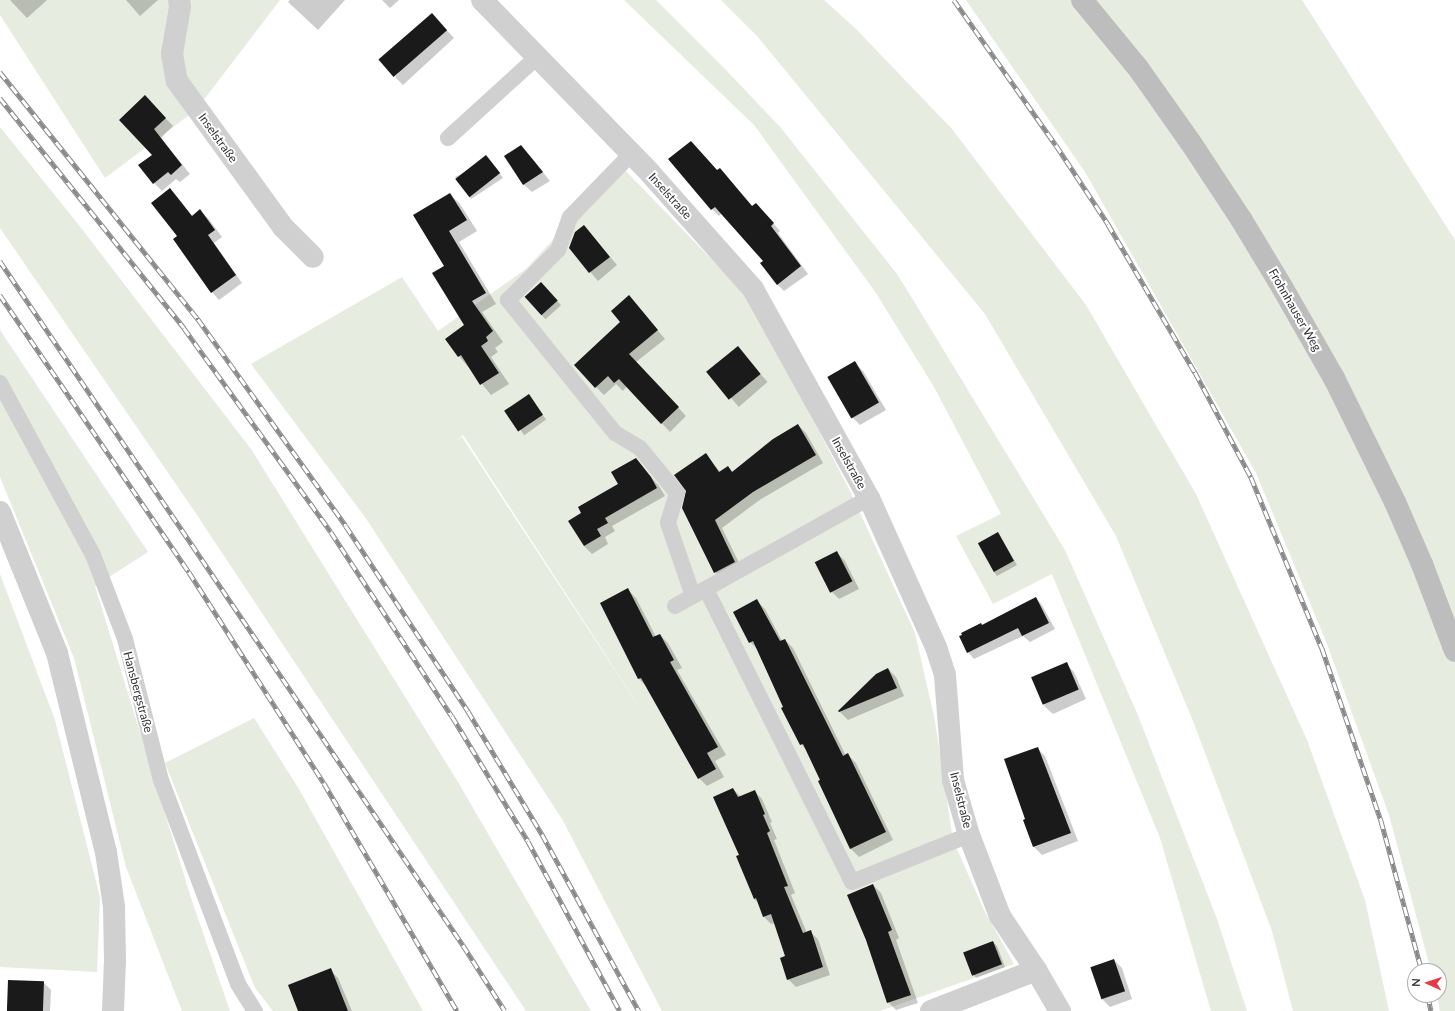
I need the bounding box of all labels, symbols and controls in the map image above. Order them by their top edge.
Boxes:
street label: Inselstraße [195,111,241,165]
street label: Inselstraße [645,170,695,222]
street label: Frohnhauser Weg [1265,266,1325,354]
street label: Inselstraße [829,434,869,492]
street label: Hansbergstraße [120,650,156,734]
street label: Inselstraße [947,770,975,830]
north arrow [1407,963,1447,1003]
text: N [1409,978,1422,987]

